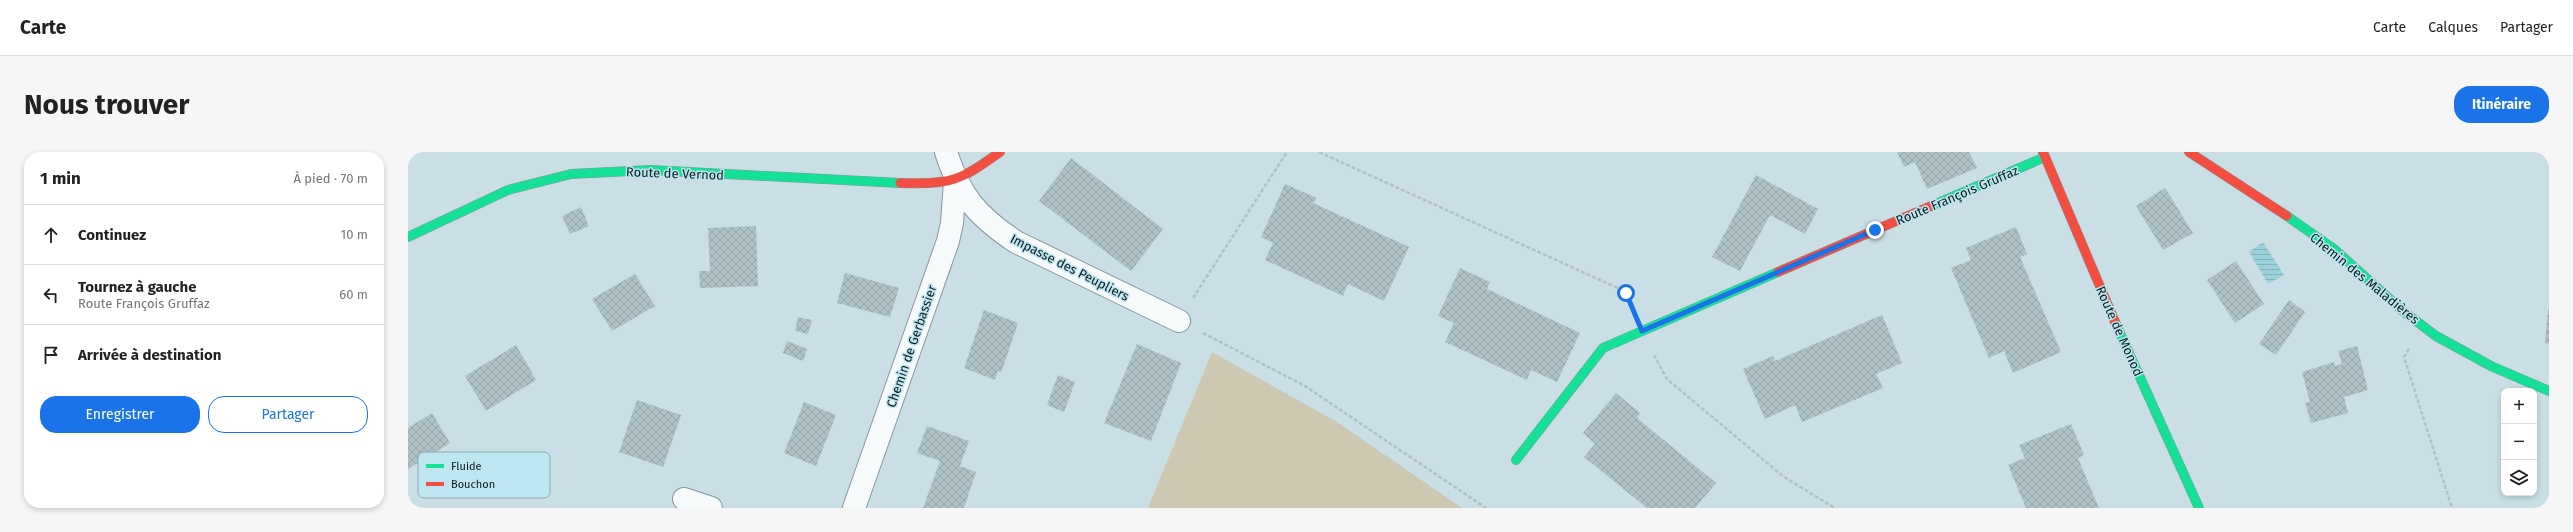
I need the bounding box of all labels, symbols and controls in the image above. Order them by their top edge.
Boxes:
text: Carte [20,16,66,39]
text: Carte [2373,19,2406,36]
text: Calques [2428,19,2478,36]
text: Partager [2500,19,2553,36]
button: Itinéraire [2454,86,2549,123]
text: Nous trouver [24,88,189,121]
street label: Route François Gruffaz [1894,163,2021,228]
street label: Route de Vernod [626,164,724,183]
text: 1 min [40,168,81,189]
text: À pied · 70 m [293,171,368,186]
route end [1866,221,1884,239]
icon: ahead [40,224,62,246]
text: Continuez [78,226,146,244]
text: 10 m [341,227,368,242]
street label: Chemin des Maladières [2307,230,2422,327]
street label: Impasse des Peupliers [1008,231,1132,304]
text: Tournez à gauche [78,278,197,296]
street label: Chemin de Gerbassier [883,283,940,409]
icon: left [40,284,62,306]
route start [1617,284,1635,302]
street label: Route de Monod [2093,284,2146,378]
text: 60 m [339,287,368,302]
text: Route François Gruffaz [78,296,210,311]
icon: arrive [40,344,62,366]
text: Arrivée à destination [78,346,221,364]
map controls [2501,388,2537,496]
button: + [2501,388,2537,424]
button: Enregistrer [40,396,200,433]
button: Partager [208,396,368,433]
button: − [2501,424,2537,460]
legend [418,452,550,498]
text: Fluide [451,460,482,473]
button: layers [2501,460,2537,496]
text: Bouchon [451,478,495,491]

